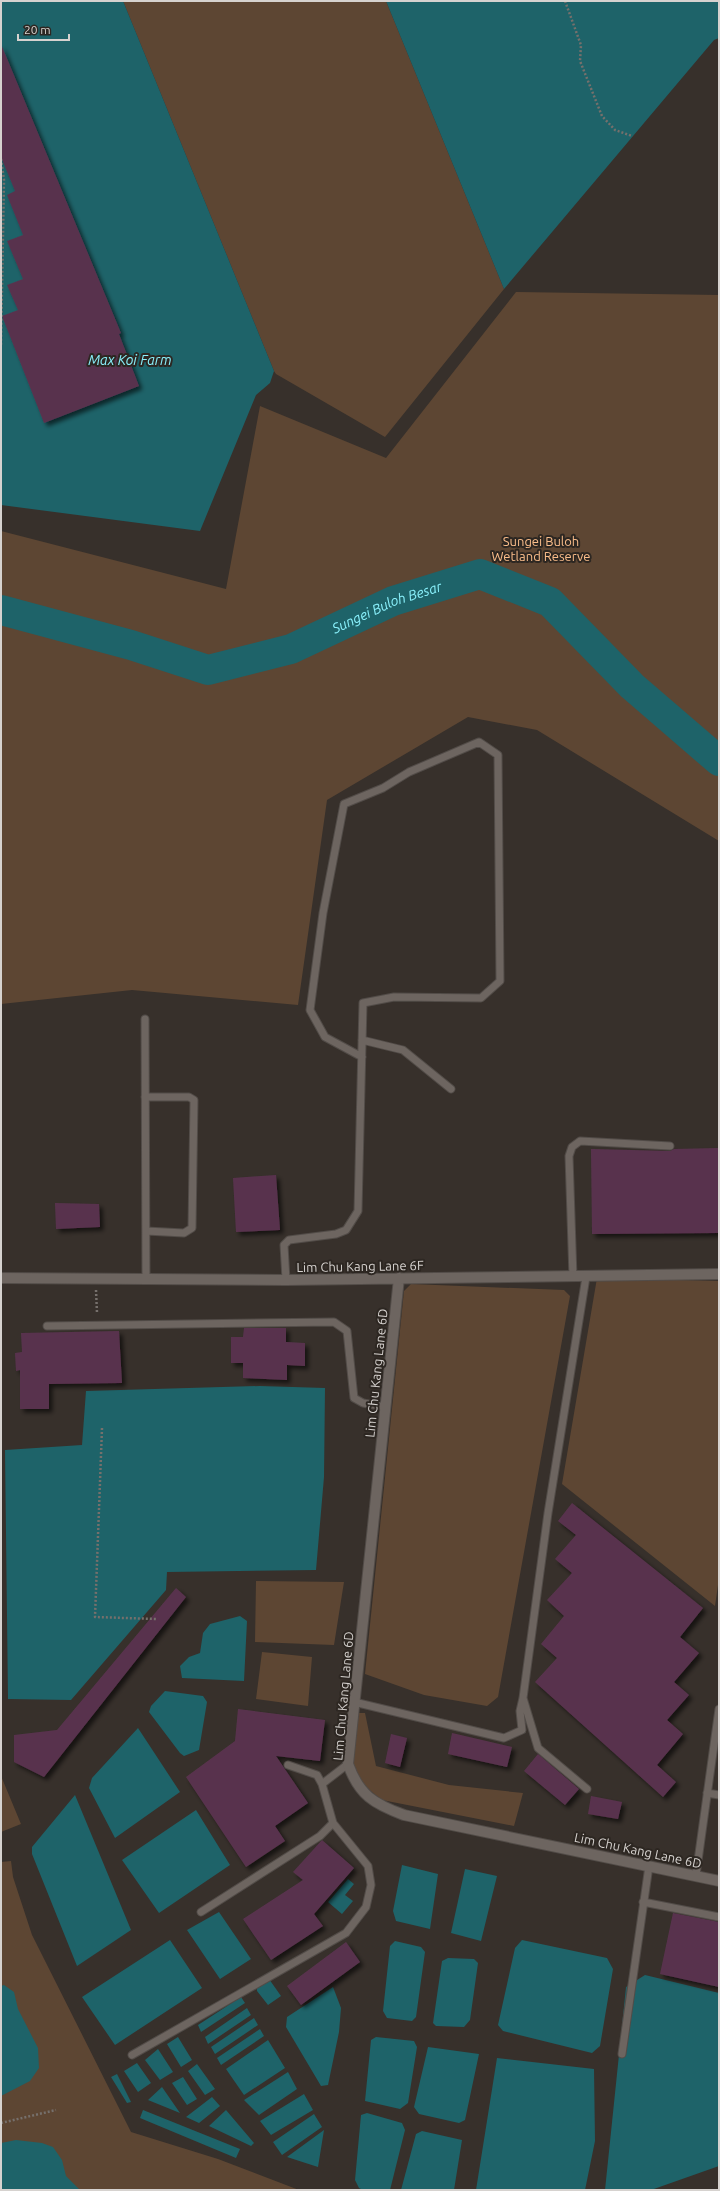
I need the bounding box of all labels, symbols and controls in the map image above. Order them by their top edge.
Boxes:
scale bar [18,16,69,42]
text: 20 m [24,23,51,36]
water label: Max Koi Farm [88,352,172,368]
park label: Sungei Buloh Wetland Reserve [491,534,591,563]
water label: Sungei Buloh Besar [329,578,444,637]
street label: Lim Chu Kang Lane 6F [296,1258,424,1274]
street label: Lim Chu Kang Lane 6D [362,1308,390,1438]
street label: Lim Chu Kang Lane 6D [330,1631,356,1761]
street label: Lim Chu Kang Lane 6D [573,1830,703,1870]

